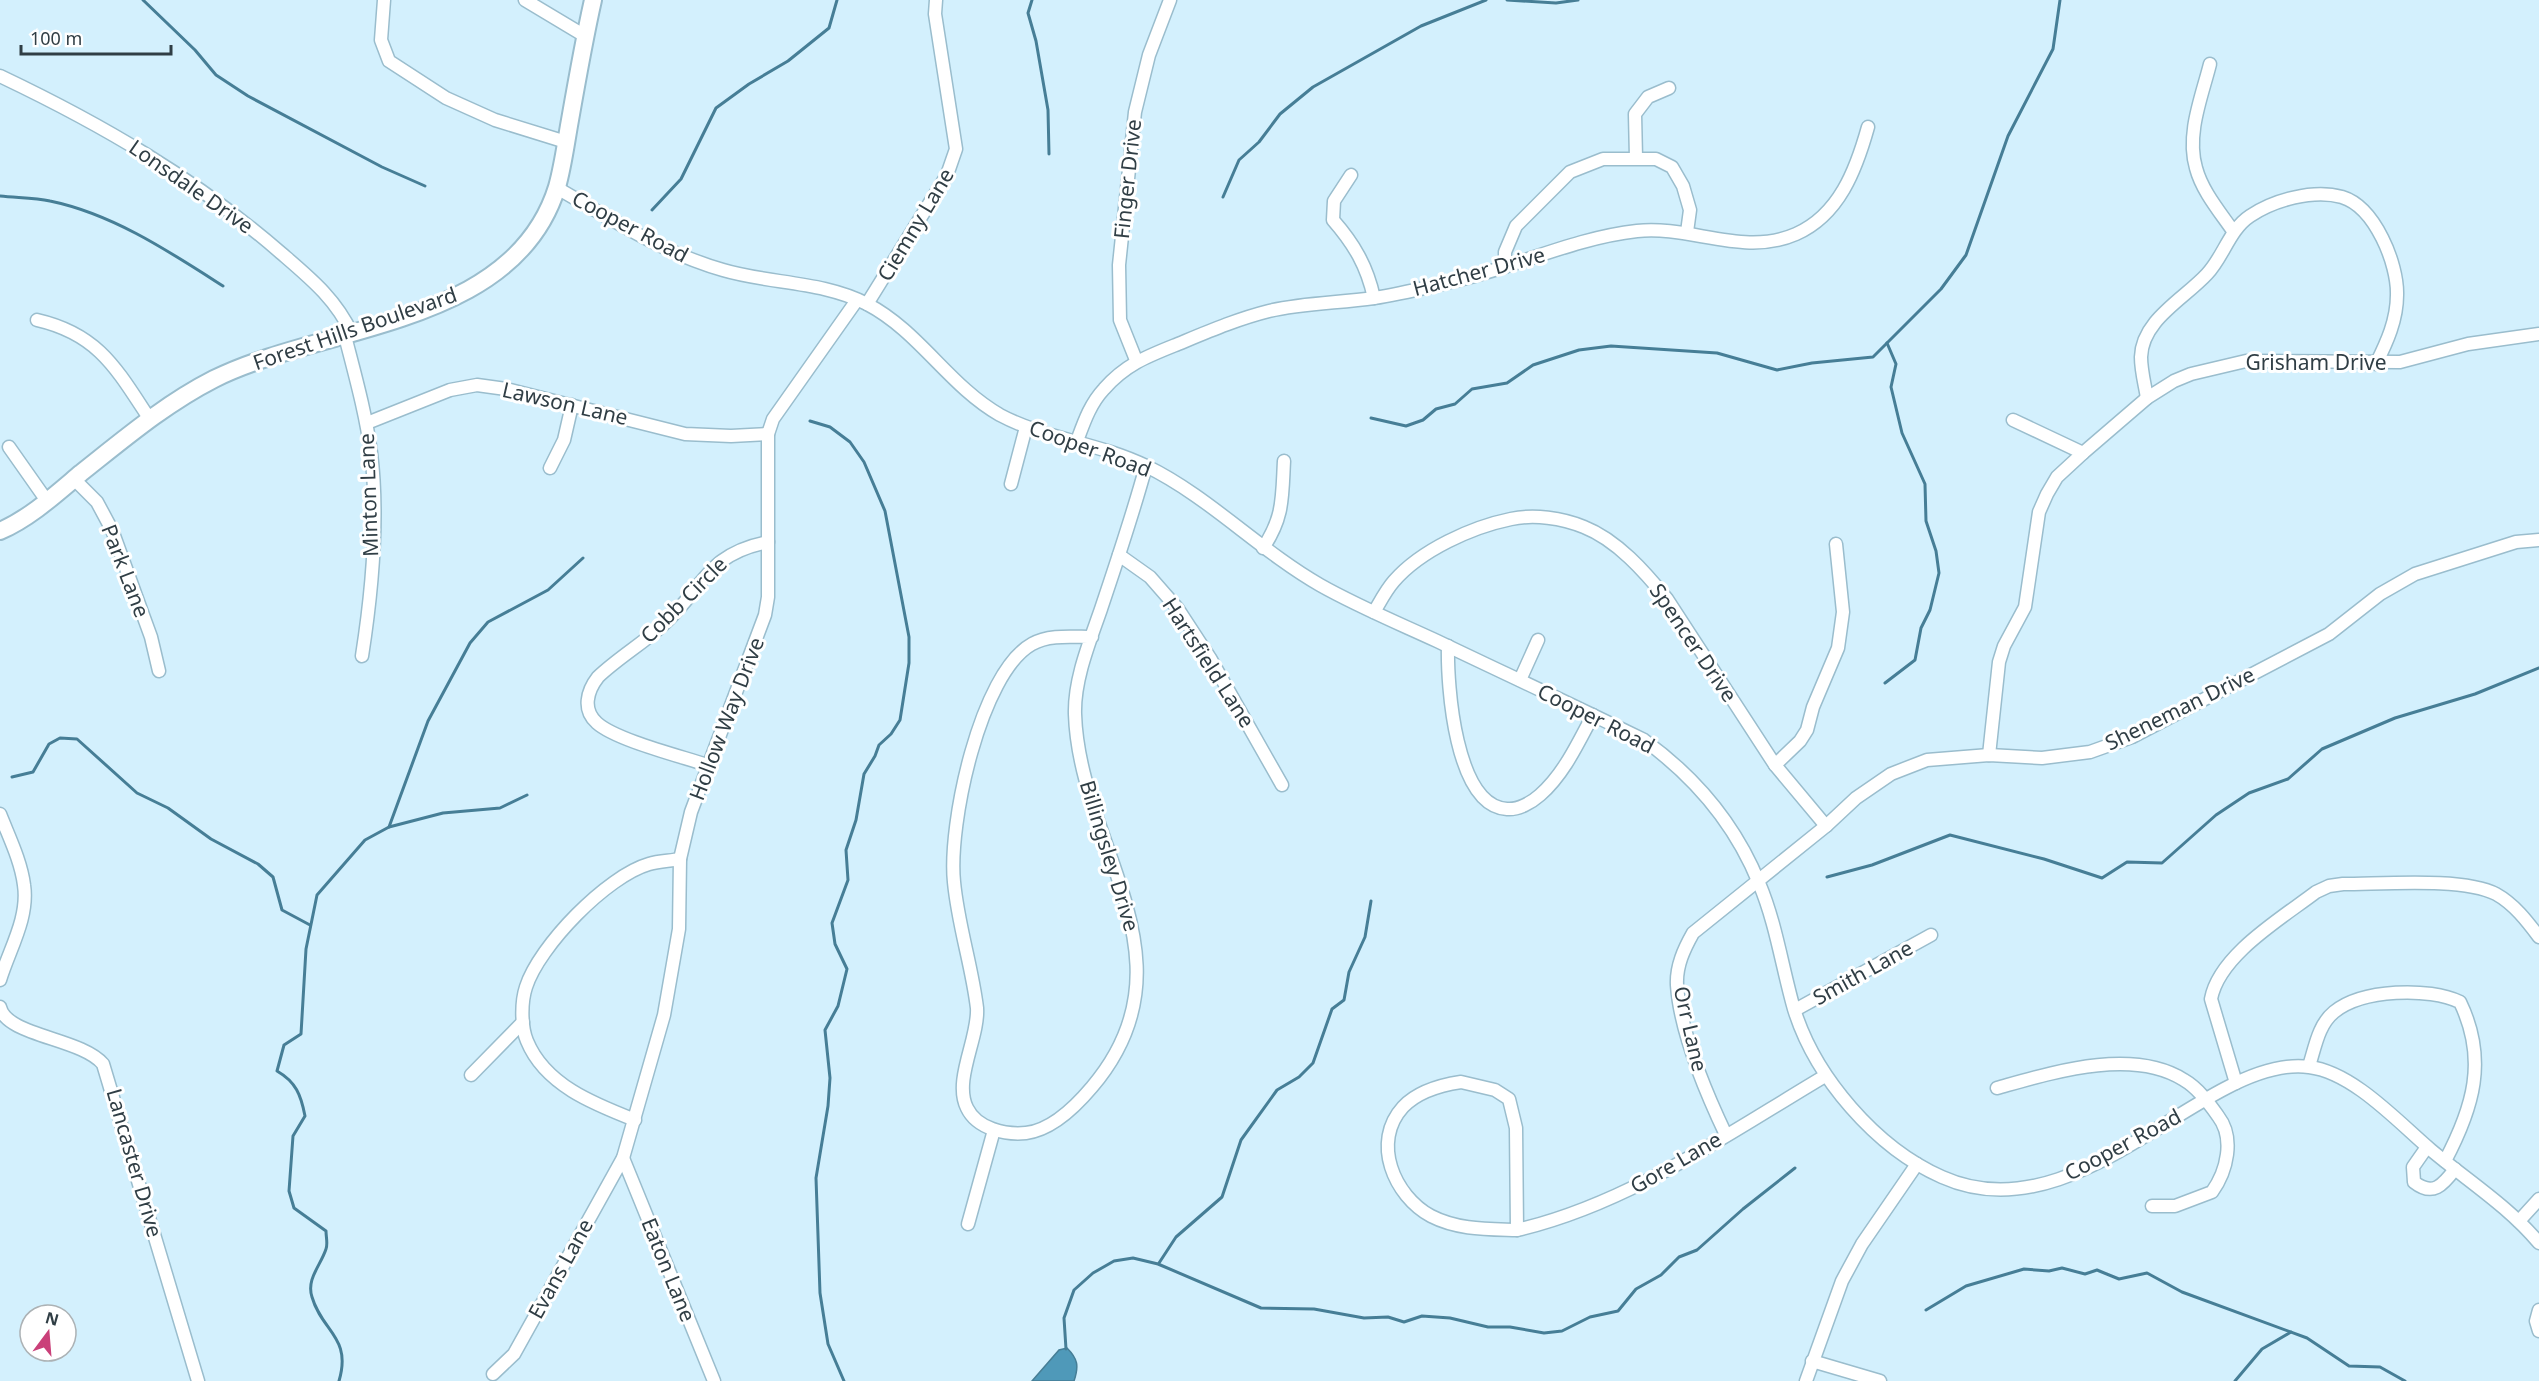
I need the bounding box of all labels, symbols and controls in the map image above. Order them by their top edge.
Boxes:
scale bar [21,18,171,56]
text: 100 m [30,26,82,50]
street label: Finger Drive [1107,118,1147,240]
street label: Lonsdale Drive [124,133,259,240]
street label: Ciemny Lane [870,163,960,286]
street label: Cooper Road [567,184,694,269]
street label: Hatcher Drive [1409,240,1548,302]
street label: Forest Hills Boulevard [249,280,460,376]
street label: Grisham Drive [2245,348,2387,376]
street label: Lawson Lane [500,375,631,431]
street label: Cooper Road [1025,413,1155,483]
street label: Minton Lane [352,433,384,557]
street label: Park Lane [95,520,156,621]
street label: Cobb Circle [634,550,733,649]
street label: Spencer Drive [1644,578,1744,707]
street label: Hartsfield Lane [1156,592,1261,733]
street label: Hollow Way Drive [682,633,770,804]
street label: Sheneman Drive [2100,660,2259,756]
street label: Cooper Road [1533,677,1660,760]
street label: Billingsley Drive [1074,777,1146,934]
street label: Smith Lane [1808,933,1918,1011]
street label: Orr Lane [1668,983,1714,1074]
street label: Lancaster Drive [100,1085,170,1240]
street label: Cooper Road [2059,1102,2186,1187]
street label: Gore Lane [1625,1125,1726,1200]
street label: Eaton Lane [635,1213,702,1326]
street label: Evans Lane [521,1214,599,1324]
north arrow [18,1303,78,1363]
text: N [43,1306,61,1331]

